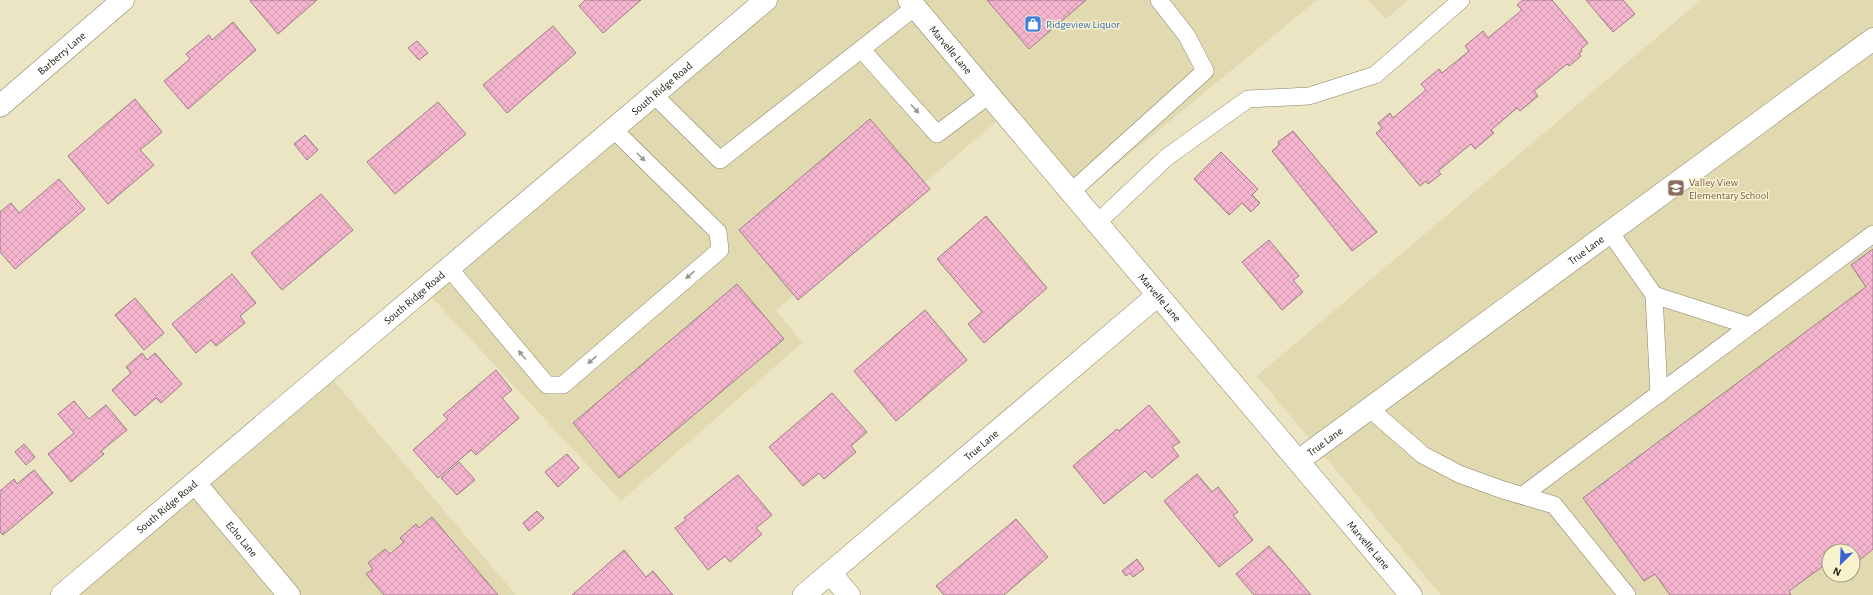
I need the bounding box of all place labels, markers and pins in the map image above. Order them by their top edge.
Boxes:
shop icon: Ridgeview Liquor [1023,14,1043,34]
place label: Ridgeview Liquor [1046,19,1120,30]
place label: Valley View Elementary School [1689,177,1769,201]
school or university icon: Valley View Elementary School [1666,178,1686,198]

